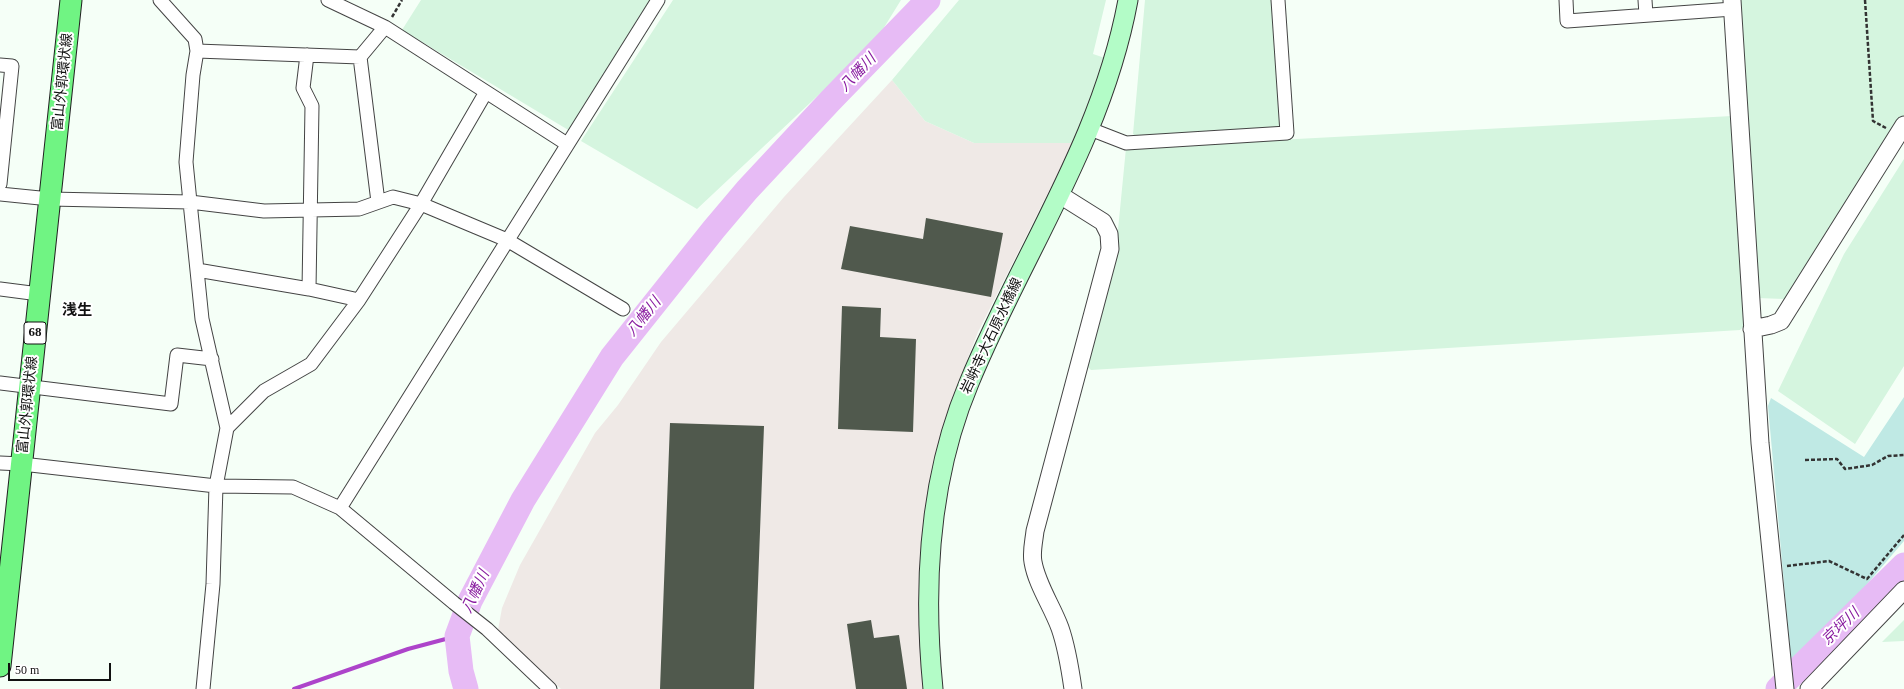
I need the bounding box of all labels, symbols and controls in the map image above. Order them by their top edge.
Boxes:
street label: 富山外郭環状線 [50,32,76,132]
water label: 八幡川 [836,51,880,95]
street label: 岩峅寺大石原水橋線 [958,275,1026,397]
water label: 八幡川 [623,294,665,340]
district label: 浅生 [62,302,92,320]
road number: 68 [24,322,46,344]
street label: 富山外郭環状線 [15,355,41,455]
water label: 八幡川 [458,568,494,616]
water label: 京坪川 [1819,605,1863,649]
scale bar [10,655,113,681]
text: 50 m [15,663,39,677]

